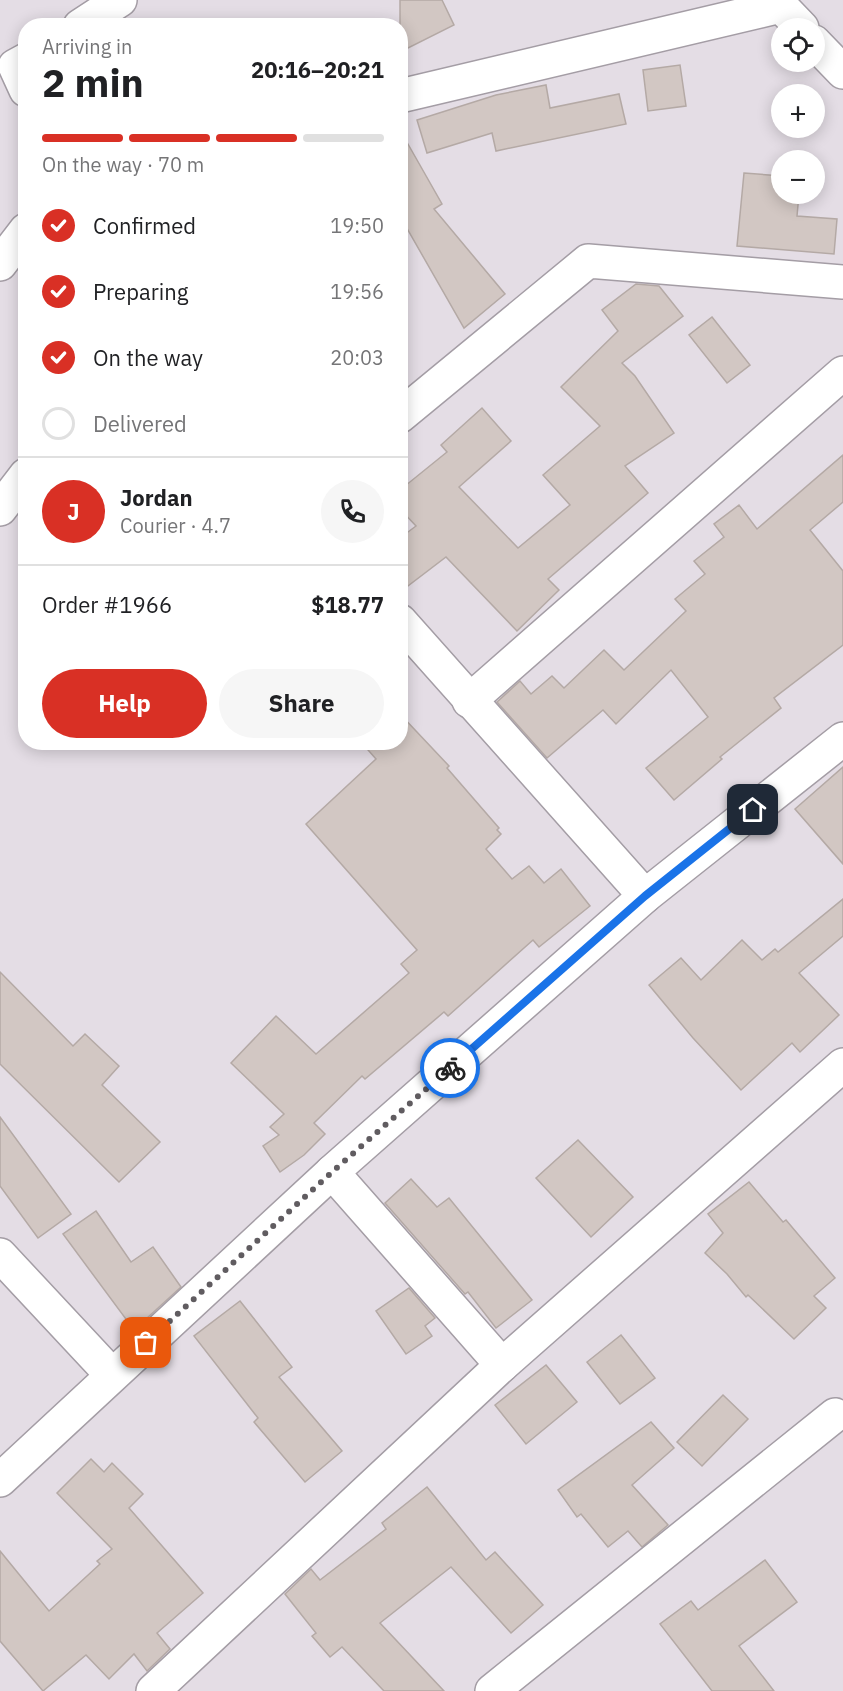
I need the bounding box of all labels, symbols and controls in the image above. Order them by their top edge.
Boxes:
map controls [771,18,825,204]
button: locate [771,18,825,72]
text: Arriving in [42,33,132,60]
text: 20:16–20:21 [251,55,384,84]
text: 2 min [42,57,144,108]
button: + [771,84,825,138]
button: − [771,150,825,204]
text: On the way · 70 m [42,151,204,178]
icon: check [42,209,75,242]
text: Confirmed [93,211,196,240]
text: 19:50 [330,212,384,239]
icon: check [42,275,75,308]
text: Preparing [93,277,188,306]
text: 19:56 [330,278,384,305]
icon: check [42,341,75,374]
text: On the way [93,343,203,372]
text: 20:03 [330,344,384,371]
text: Delivered [93,409,187,438]
button: phone [321,480,384,543]
text: Jordan [120,483,193,512]
text: J [67,497,80,526]
text: Courier · 4.7 [120,512,231,539]
text: Order #1966 [42,590,172,619]
text: $18.77 [311,590,384,619]
button: Help [42,669,207,738]
button: Share [219,669,384,738]
pin [727,784,778,835]
icon: home [736,793,769,826]
courier [420,1038,480,1098]
icon: bike [434,1052,467,1085]
pin [120,1317,171,1368]
icon: bag [129,1326,162,1359]

